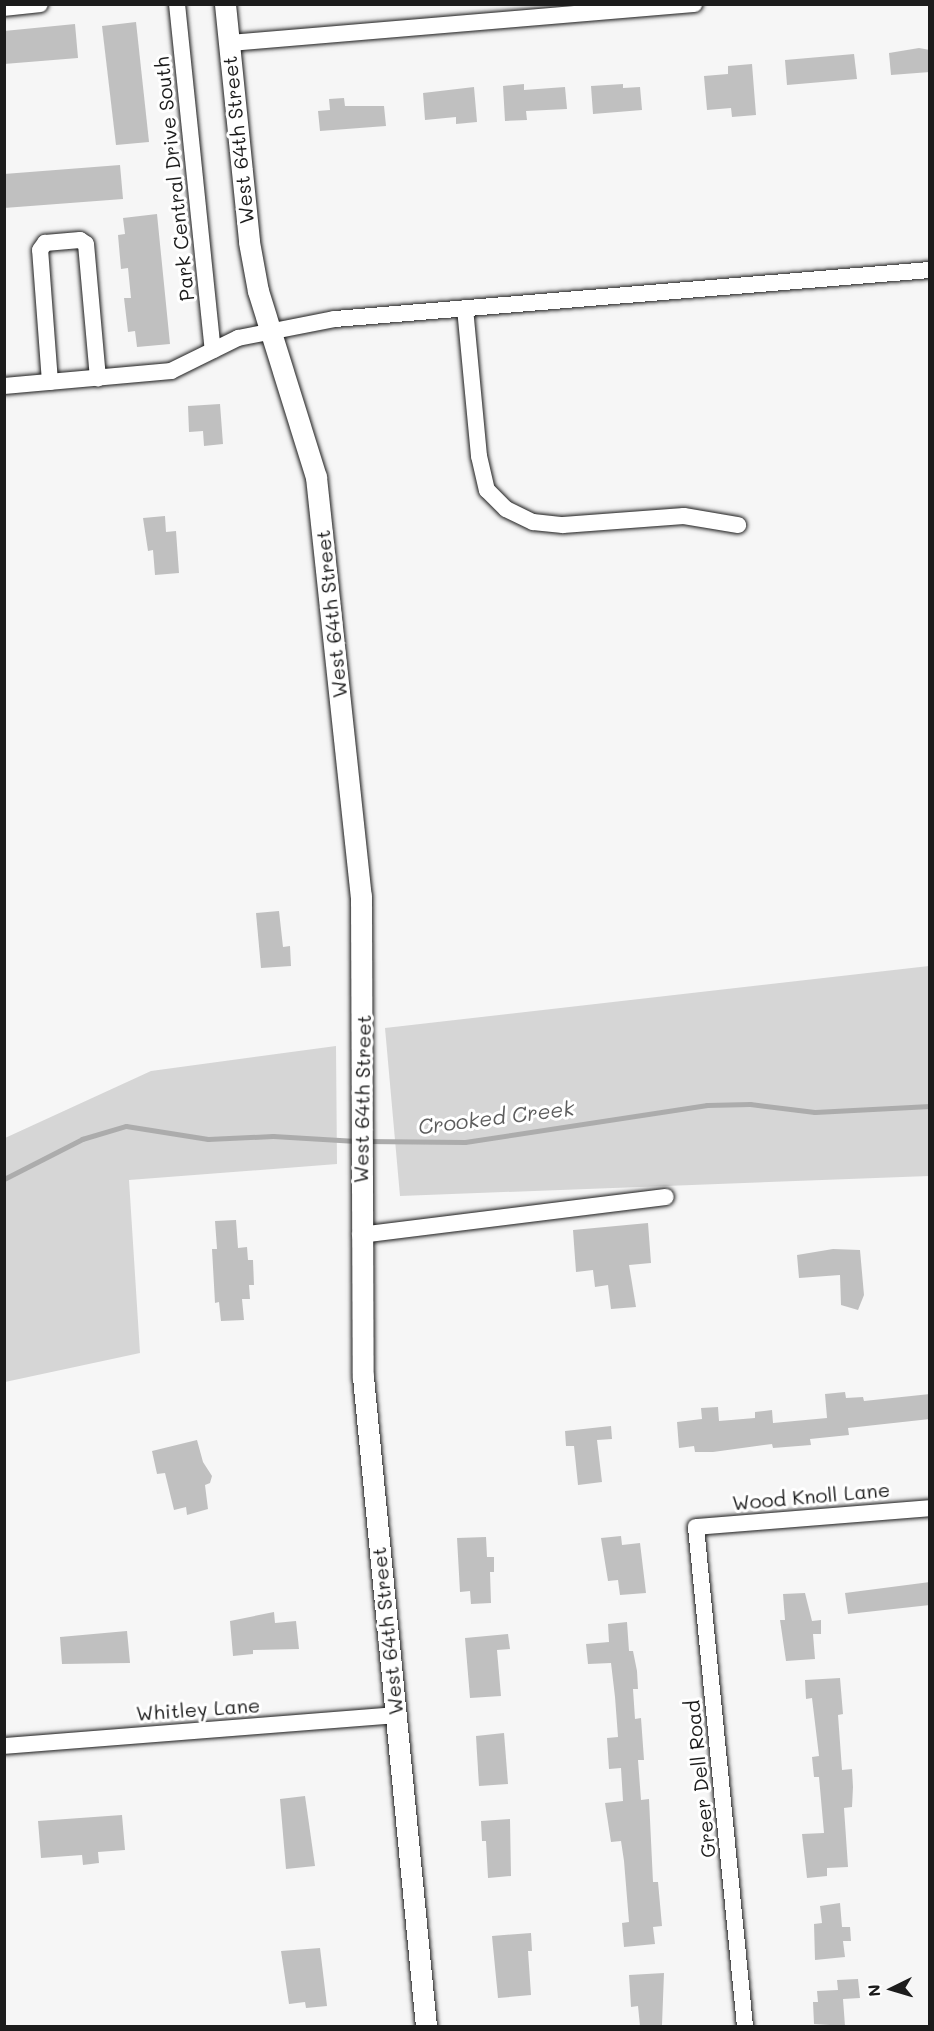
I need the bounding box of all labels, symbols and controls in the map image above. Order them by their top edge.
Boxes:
street label: West 64th Street [217,55,259,225]
street label: Park Central Drive South [149,56,199,302]
street label: West 64th Street [310,529,352,699]
street label: West 64th Street [349,1014,375,1184]
water label: Crooked Creek [416,1095,576,1139]
street label: Wood Knoll Lane [731,1477,891,1515]
street label: West 64th Street [366,1546,408,1716]
street label: Whitley Lane [135,1693,261,1725]
street label: Greer Dell Road [680,1699,720,1859]
north arrow [862,1959,922,2019]
text: N [863,1984,885,1998]

